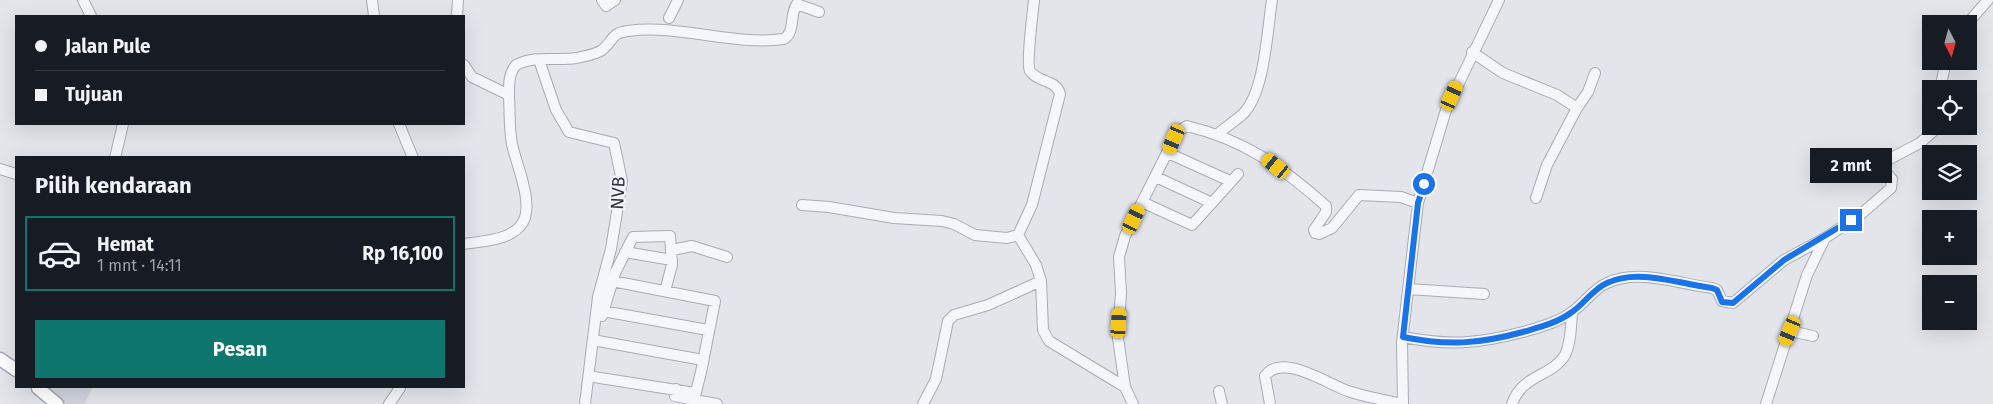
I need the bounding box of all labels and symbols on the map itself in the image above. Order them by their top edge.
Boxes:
north arrow [1922,15,1978,70]
car [1439,79,1464,113]
car [1161,122,1186,156]
callout: 2 mnt [1810,148,1892,182]
car [1259,151,1292,181]
route start [1413,173,1435,195]
street label: NVB [606,176,630,210]
car [1120,202,1147,236]
route end [1840,209,1862,231]
car [1110,308,1127,338]
car [1777,314,1802,348]

